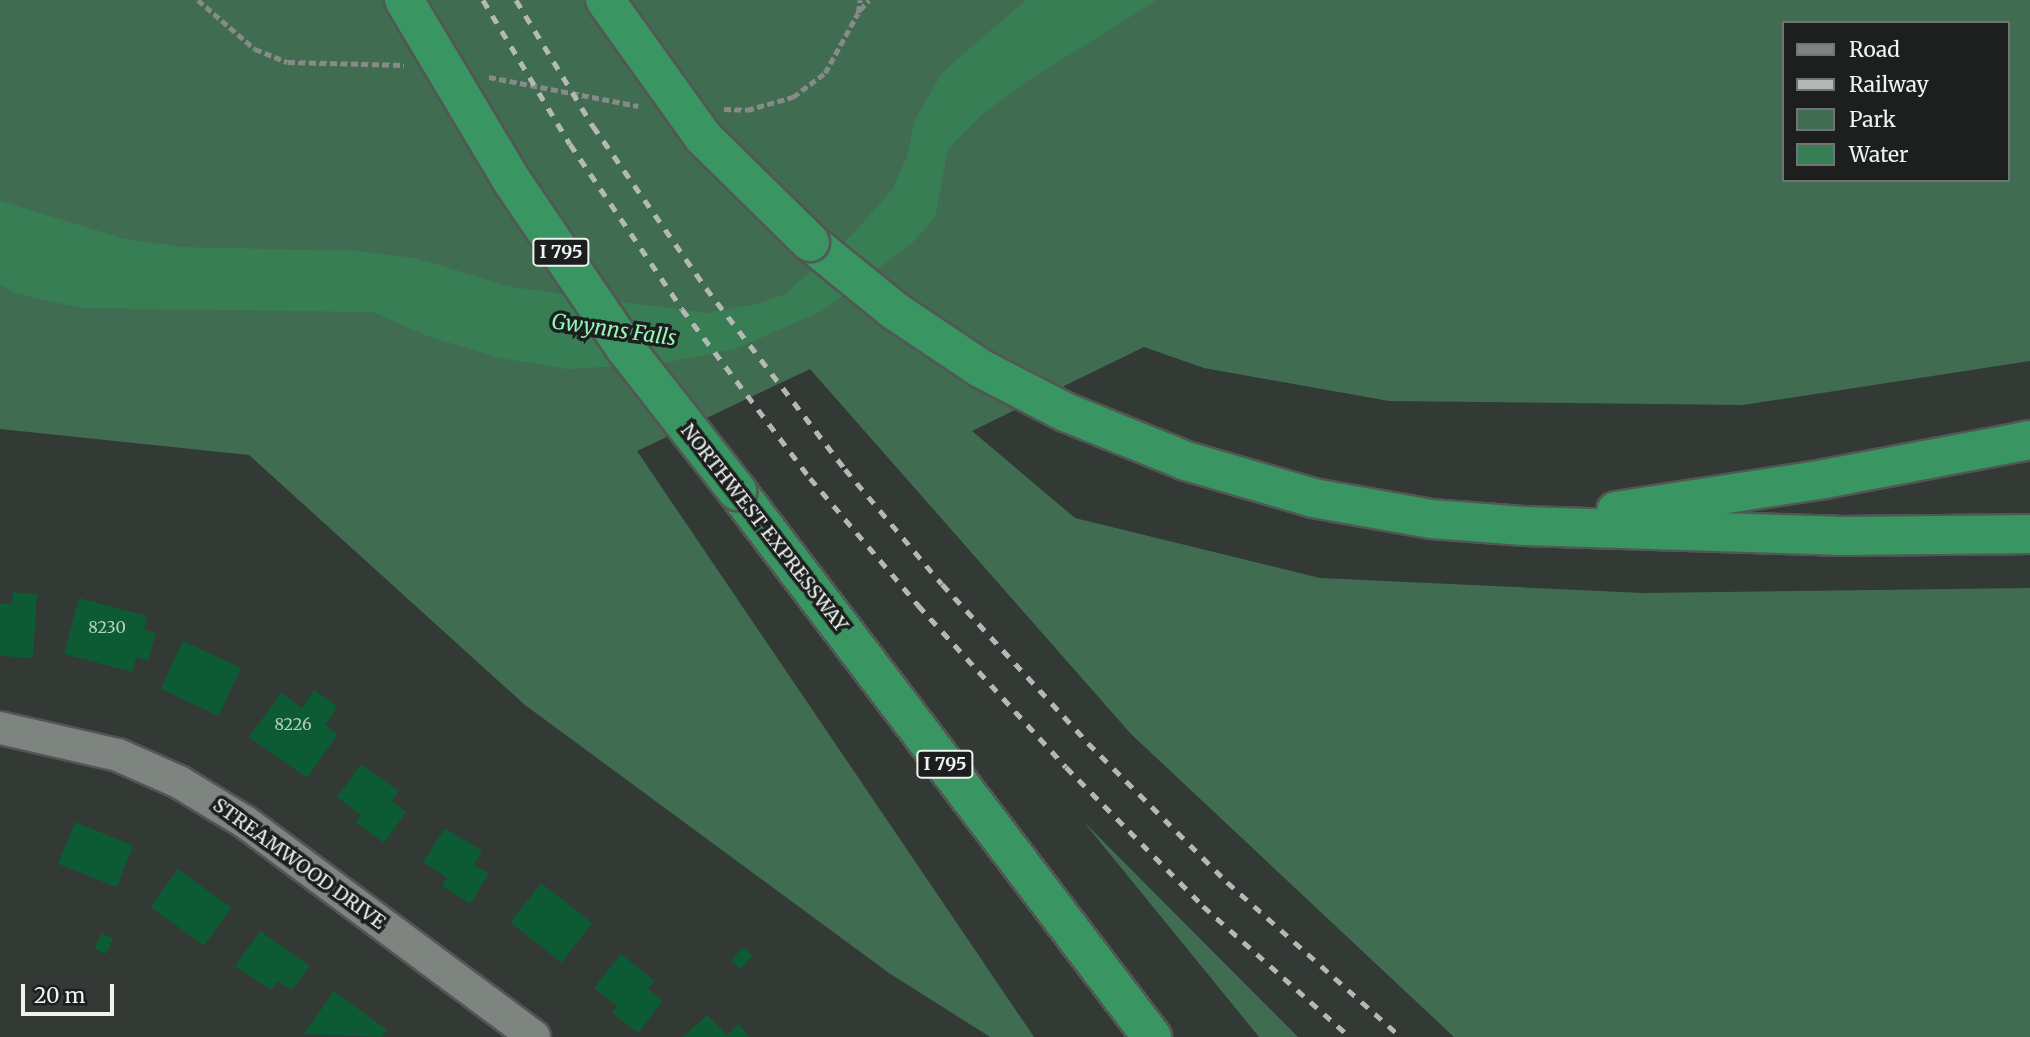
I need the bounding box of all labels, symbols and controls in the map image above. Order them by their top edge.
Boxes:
legend [1782,21,2009,182]
text: Road [1849,36,1900,63]
text: Railway [1849,71,1929,98]
text: Park [1849,106,1896,133]
text: Water [1849,141,1908,168]
road number: I 795 [531,238,591,266]
water label: Gwynns Falls [550,309,678,351]
street label: NORTHWEST EXPRESSWAY [676,420,852,636]
house number: 8230 [88,617,126,637]
house number: 8226 [274,714,312,734]
road number: I 795 [915,750,975,778]
street label: STREAMWOOD DRIVE [208,794,390,934]
scale bar [24,970,117,1014]
text: 20 m [34,982,85,1009]

